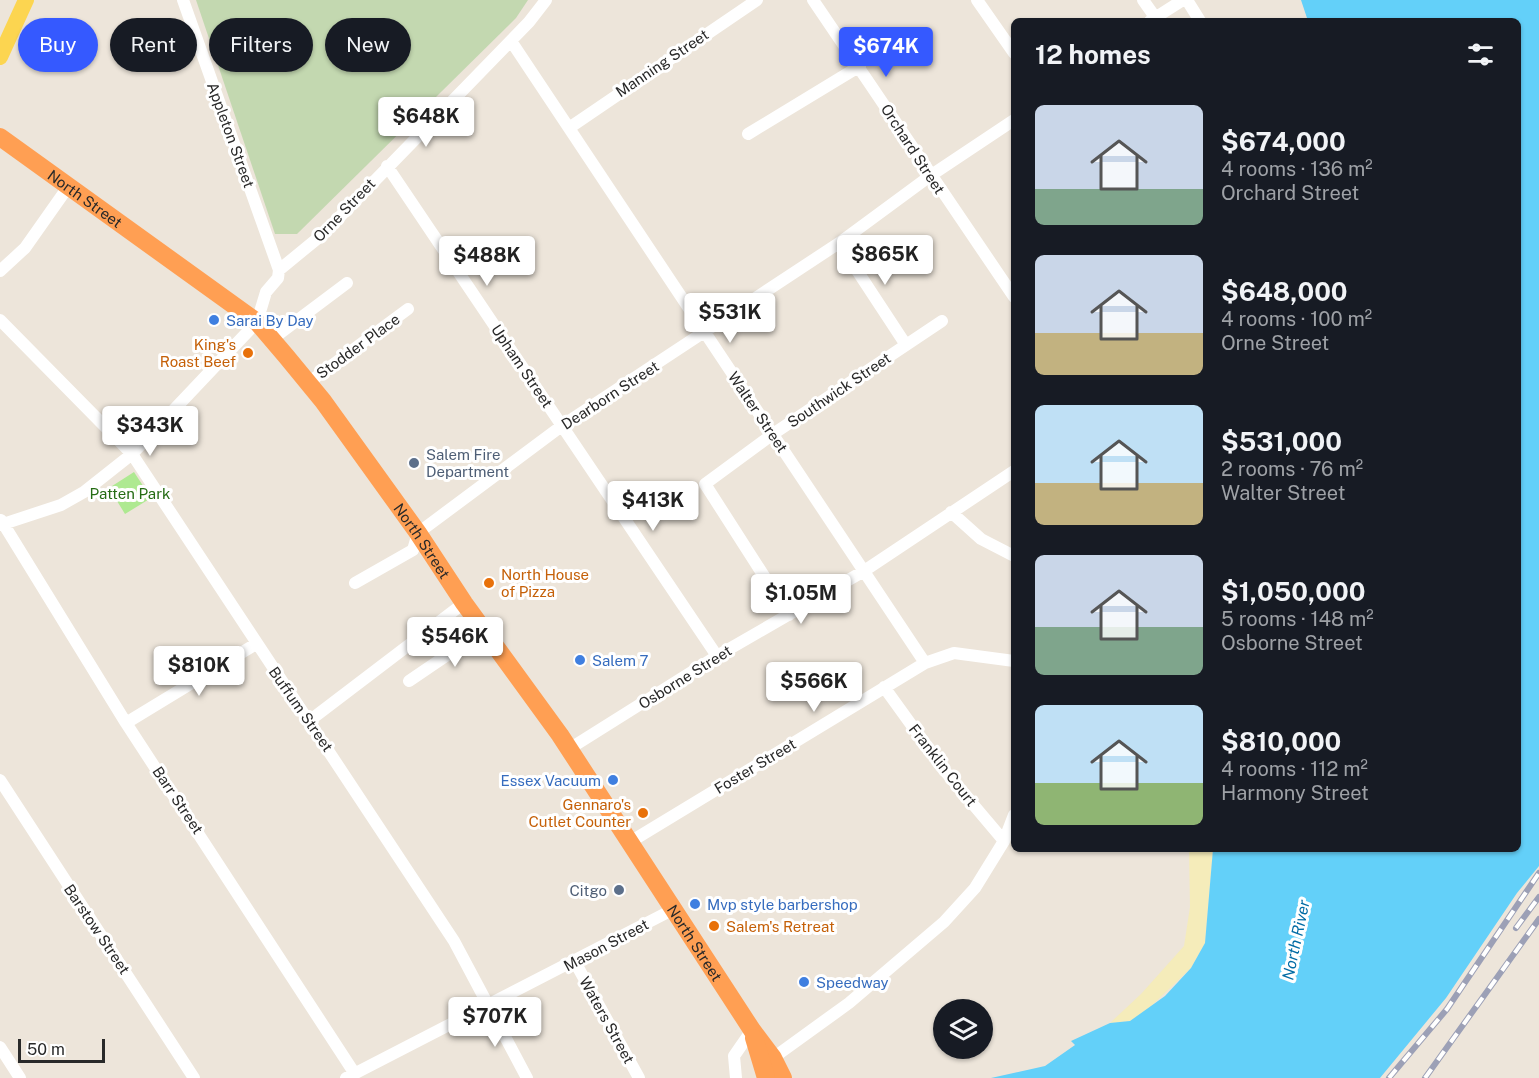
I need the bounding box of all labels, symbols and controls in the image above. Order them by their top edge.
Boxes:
chip: Buy [18,18,98,72]
chip: Rent [110,18,197,72]
chip: Filters [209,18,313,72]
chip: New [325,18,411,72]
street label: Manning Street [612,26,712,100]
pin: $674K [844,27,928,78]
text: $674K [853,34,919,58]
icon: filters [1464,38,1497,71]
text: 12 homes [1035,39,1151,70]
street label: Appleton Street [204,80,258,190]
pin: $648K [384,97,468,148]
street label: Orchard Street [878,101,948,197]
text: $648K [392,104,460,128]
text: $674,000 [1221,126,1346,157]
icon: home [1083,129,1155,201]
text: 4 rooms · 136 m² [1221,157,1373,181]
street label: North Street [45,166,126,231]
street label: Orne Street [310,175,378,245]
text: Orchard Street [1221,181,1359,205]
pin: $865K [843,235,927,286]
pin: $488K [445,236,529,287]
text: $865K [851,242,919,266]
text: $488K [453,243,521,267]
text: $648,000 [1221,276,1348,307]
icon: home [1083,279,1155,351]
pin: $531K [688,293,772,344]
text: $531K [698,300,762,324]
text: 4 rooms · 100 m² [1221,307,1372,331]
street label: Stodder Place [313,310,403,382]
place label: Sarai By Day [226,312,314,329]
marker: Sarai By Day [207,313,221,327]
street label: Upham Street [488,321,556,411]
text: Orne Street [1221,331,1329,355]
place label: King's Roast Beef [160,336,236,370]
marker: King's Roast Beef [241,346,255,360]
street label: Southwick Street [784,349,894,431]
street label: Dearborn Street [558,357,662,433]
street label: Walter Street [725,369,791,456]
pin: $343K [108,406,192,457]
text: $343K [116,413,184,437]
text: $531,000 [1221,426,1342,457]
icon: home [1083,429,1155,501]
place label: Salem Fire Department [426,446,509,480]
marker: Salem Fire Department [407,456,421,470]
text: 2 rooms · 76 m² [1221,457,1363,481]
pin: $413K [611,481,695,532]
text: Walter Street [1221,481,1346,505]
park label: Patten Park [90,485,170,502]
text: $413K [622,488,684,512]
street label: North Street [391,500,454,582]
place label: North House of Pizza [501,566,589,600]
pin: $1.05M [752,574,850,625]
marker: North House of Pizza [482,576,496,590]
text: $1,050,000 [1221,576,1365,607]
icon: home [1083,579,1155,651]
text: $1.05M [765,581,837,605]
text: 5 rooms · 148 m² [1221,607,1374,631]
pin: $546K [413,617,497,668]
text: $546K [421,624,489,648]
text: Osborne Street [1221,631,1363,655]
street label: Osborne Street [635,642,735,712]
pin: $810K [157,646,241,697]
place label: Salem 7 [592,652,649,669]
text: $810K [168,653,230,677]
marker: Salem 7 [573,653,587,667]
pin: $566K [772,662,856,713]
street label: Buffum Street [265,663,337,755]
text: $566K [780,669,848,693]
street label: Franklin Court [906,721,980,810]
text: $810,000 [1221,726,1341,757]
icon: home [1083,729,1155,801]
street label: Foster Street [711,735,799,797]
text: 4 rooms · 112 m² [1221,757,1368,781]
street label: Barr Street [149,763,207,837]
place label: Essex Vacuum [501,772,601,789]
marker: Essex Vacuum [606,773,620,787]
text: Harmony Street [1221,781,1369,805]
place label: Gennaro's Cutlet Counter [528,796,631,830]
marker: Gennaro's Cutlet Counter [636,806,650,820]
street label: Barstow Street [61,881,133,977]
place label: Citgo [569,882,607,899]
marker: Citgo [612,883,626,897]
place label: Mvp style barbershop [707,896,858,913]
marker: Mvp style barbershop [688,897,702,911]
water label: North River [1278,897,1314,982]
street label: North Street [664,901,726,984]
street label: Mason Street [561,915,651,974]
place label: Salem's Retreat [726,918,835,935]
marker: Salem's Retreat [707,919,721,933]
street label: Waters Street [576,974,638,1066]
place label: Speedway [816,974,889,991]
marker: Speedway [797,975,811,989]
pin: $707K [453,997,537,1048]
map controls [933,999,993,1059]
button: layers [933,999,993,1059]
text: $707K [462,1004,528,1028]
scale bar [18,1036,105,1064]
text: 50 m [27,1040,65,1059]

